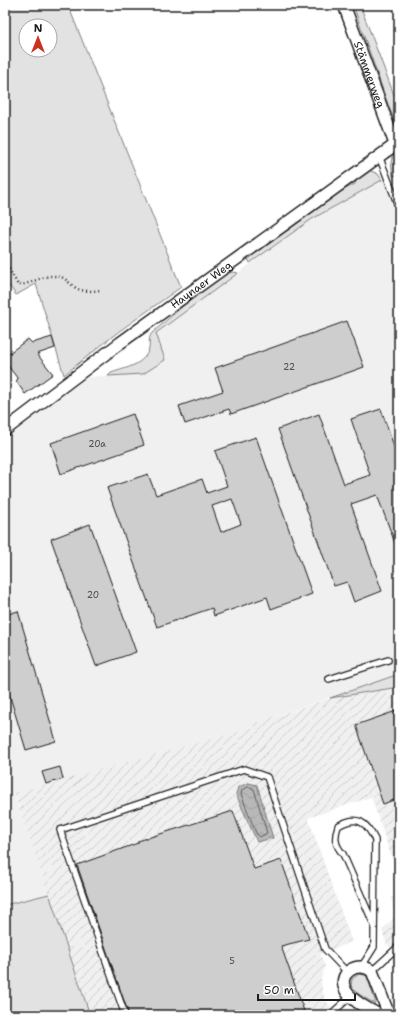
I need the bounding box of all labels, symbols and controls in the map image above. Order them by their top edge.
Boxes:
north arrow [18,18,58,58]
text: N [34,21,43,36]
street label: Stämmerweg [350,39,389,110]
street label: Haynaer Weg [167,257,235,312]
house number: 22 [283,361,295,373]
house number: 20a [88,438,106,450]
house number: 20 [87,589,99,601]
house number: 5 [229,955,235,967]
scale bar [258,976,355,1002]
text: 50 m [264,982,294,998]

